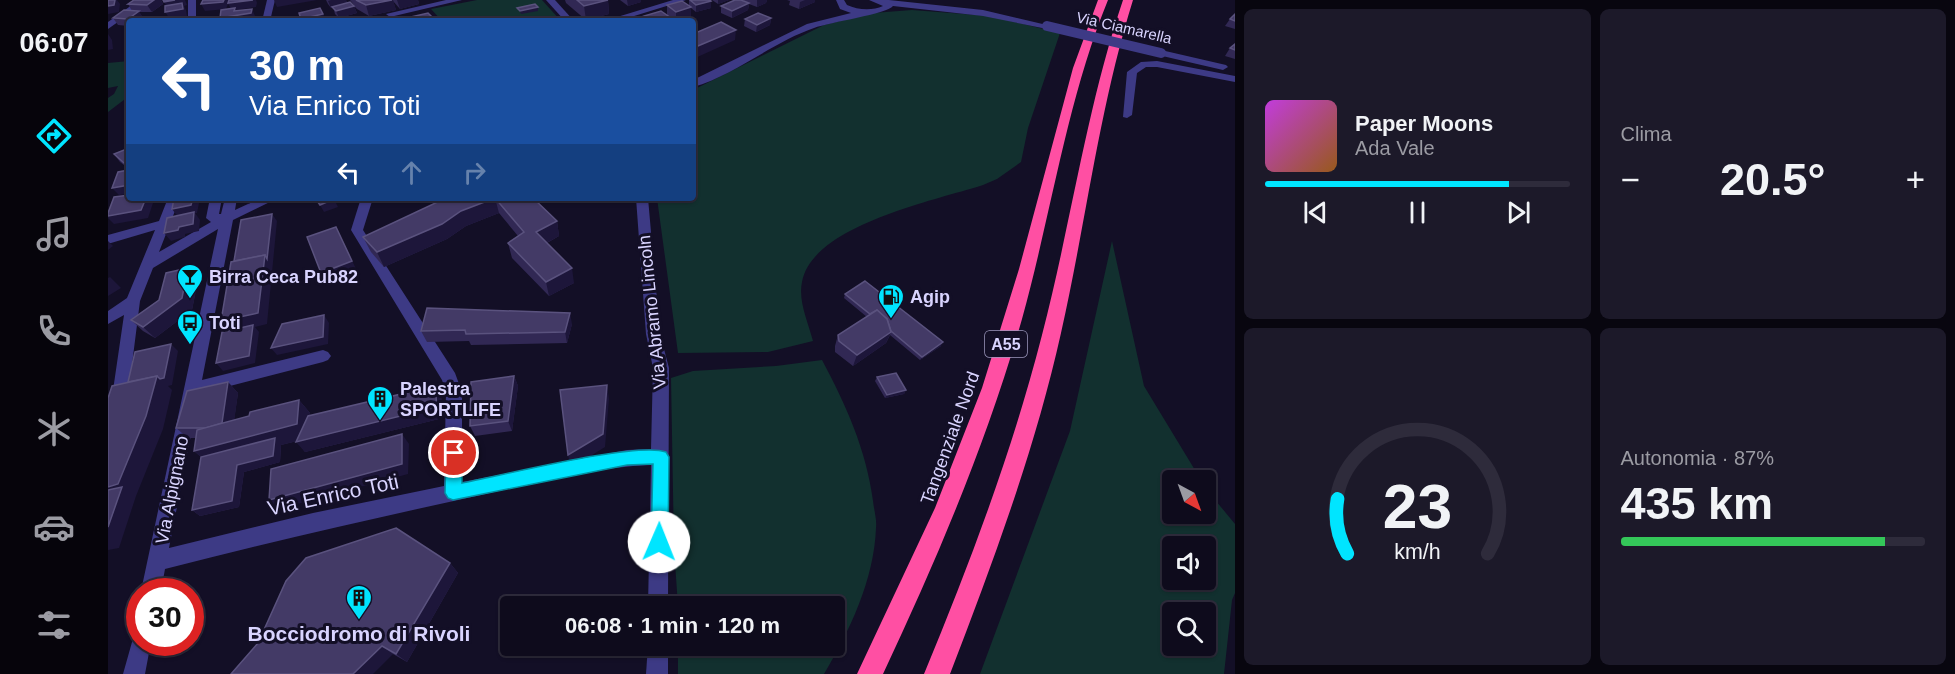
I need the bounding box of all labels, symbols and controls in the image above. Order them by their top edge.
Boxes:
street label: Via Ciamarella [1075,8,1174,47]
text: 06:07 [19,28,89,58]
icon: left [150,42,228,120]
text: 30 m [249,42,345,89]
text: Via Enrico Toti [249,91,421,121]
text: Paper Moons [1355,111,1493,136]
icon: directions [33,115,75,157]
text: Clima [1621,123,1672,145]
text: Ada Vale [1355,137,1435,159]
text: 20.5° [1720,154,1826,205]
icon: left [332,156,365,189]
icon: ahead [395,156,428,189]
icon: right [458,156,491,189]
text: − [1621,161,1640,198]
text: + [1906,161,1925,198]
icon: previous [1299,196,1332,229]
icon: pause [1401,196,1434,229]
icon: next [1502,196,1535,229]
icon: music [33,213,75,255]
street label: Via Abramo Lincoln [634,234,670,390]
bar icon: Birra Ceca Pub82 [175,262,205,300]
place label: Birra Ceca Pub82 [209,267,358,287]
fuel station icon: Agip [876,282,906,320]
place label: Agip [910,287,950,307]
bus stop icon: Toti [175,308,205,346]
icon: phone [33,310,75,352]
place label: Toti [209,313,241,333]
road number: A55 [985,331,1027,357]
street label: Tangenziale Nord [917,369,983,507]
place label: Palestra SPORTLIFE [400,379,501,420]
building icon: Palestra SPORTLIFE [365,384,395,422]
icon: climate [33,408,75,450]
pin [428,427,479,478]
street label: Via Alpignano [152,434,192,546]
icon: arrive [437,436,470,469]
text: Autonomia · 87% [1621,447,1774,469]
street label: Via Enrico Toti [265,469,401,520]
north arrow [1162,470,1216,524]
map controls [1162,470,1216,656]
text: 23 [1383,472,1452,541]
text: 435 km [1621,478,1773,529]
icon: car [33,506,75,548]
position arrow [627,510,691,574]
button: sound [1162,536,1216,590]
text: km/h [1394,540,1440,564]
speed limit sign: 30 [126,578,204,656]
building icon: Bocciodromo di Rivoli [344,583,374,621]
button: search [1162,602,1216,656]
icon: filters [33,604,75,646]
text: 06:08 · 1 min · 120 m [565,613,780,638]
place label: Bocciodromo di Rivoli [248,622,470,645]

